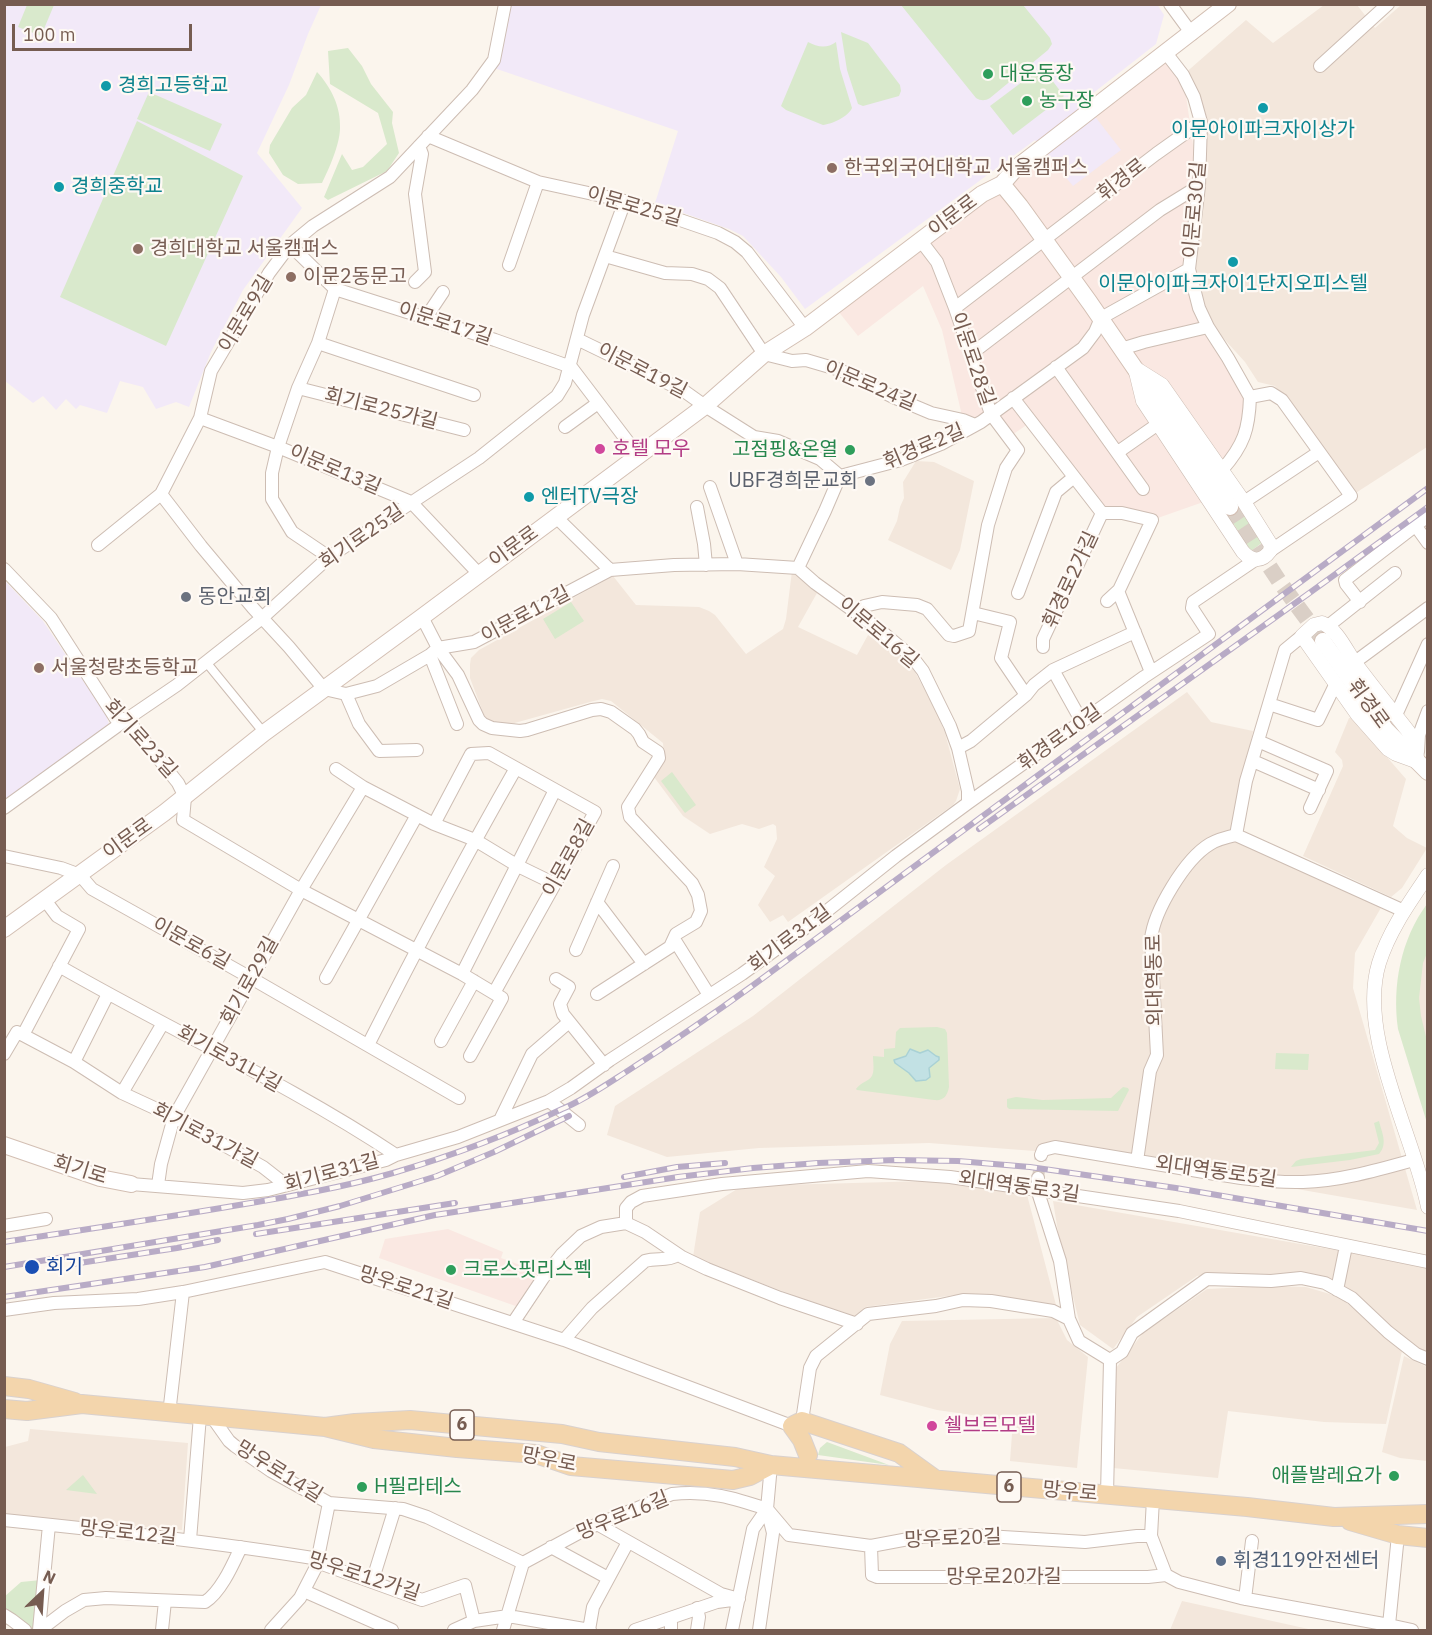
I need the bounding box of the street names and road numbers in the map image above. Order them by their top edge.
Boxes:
street label: 휘경로 [1093,154,1151,206]
street label: 이문로30길 [1179,160,1211,260]
street label: 이문로25길 [584,182,684,232]
street label: 이문로 [924,190,982,242]
street label: 이문로9길 [214,271,278,357]
street label: 이문로17길 [395,298,495,350]
street label: 이문로28길 [945,309,999,409]
street label: 이문로19길 [593,338,691,404]
street label: 이문로24길 [820,356,920,416]
street label: 회기로25가길 [322,383,440,435]
street label: 휘경로2길 [880,419,968,475]
street label: 이문로13길 [285,440,385,500]
street label: 회기로25길 [315,499,409,575]
street label: 이문로 [485,521,543,573]
street label: 휘경로2가길 [1038,528,1104,632]
street label: 이문로12길 [477,581,575,649]
street label: 이문로16길 [833,592,923,674]
street label: 휘경로 [1342,675,1394,733]
street label: 회기로23길 [98,695,182,783]
street label: 휘경로10길 [1013,700,1107,776]
street label: 이문로 [99,813,157,865]
street label: 이문로8길 [538,815,600,901]
street label: 회기로31길 [744,900,836,978]
street label: 이문로6길 [148,913,234,975]
street label: 회기로29길 [216,933,284,1029]
street label: 외대역동로 [1142,934,1168,1026]
street label: 회기로31나길 [172,1020,286,1098]
street label: 회기로31가길 [148,1098,262,1174]
street label: 회기로31길 [282,1149,382,1197]
street label: 회기로 [50,1150,110,1190]
street label: 외대역동로5길 [1154,1152,1278,1192]
street label: 외대역동로3길 [957,1167,1081,1207]
street label: 망우로21길 [356,1262,456,1314]
road number: 6 [450,1410,474,1440]
street label: 망우로14길 [231,1436,327,1508]
street label: 망우로 [520,1443,578,1477]
road number: 6 [997,1472,1021,1502]
street label: 망우로 [1041,1478,1099,1506]
street label: 망우로16길 [573,1487,673,1545]
street label: 망우로12길 [78,1516,178,1550]
street label: 망우로20길 [904,1525,1002,1553]
street label: 망우로12가길 [305,1548,423,1606]
street label: 망우로20가길 [946,1565,1062,1589]

